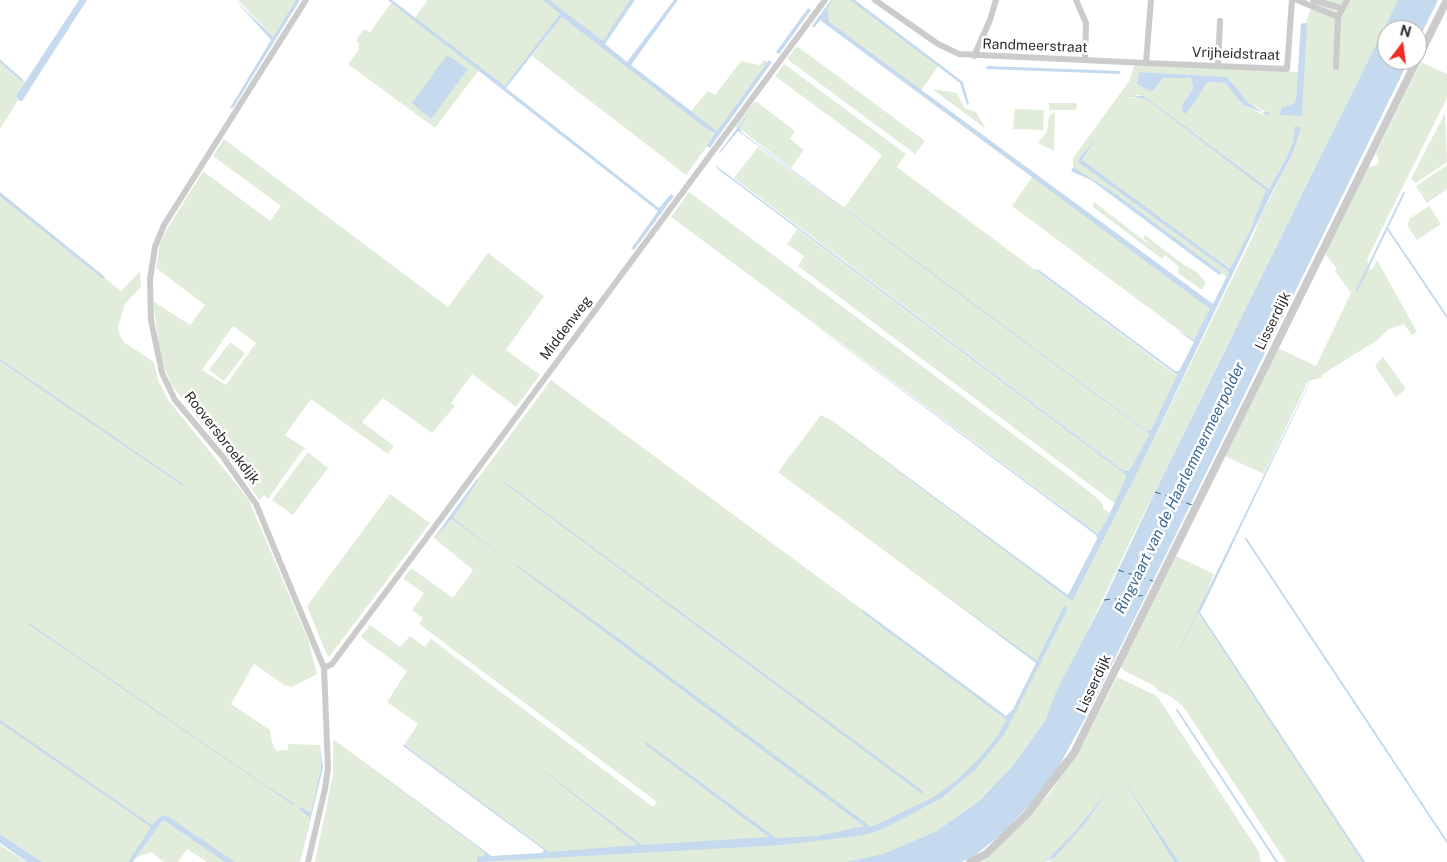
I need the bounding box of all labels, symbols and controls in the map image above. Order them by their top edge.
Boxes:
north arrow [1377,20,1427,70]
text: N [1398,22,1413,41]
street label: Randmeerstraat [982,36,1088,56]
street label: Vrijheidstraat [1192,44,1280,64]
street label: Lisserdijk [1252,289,1294,353]
street label: Middenweg [537,293,595,363]
water label: Ringvaart van de Haarlemmermeerpolder [1111,359,1249,617]
street label: Rooversbroekdijk [181,388,263,488]
street label: Lisserdijk [1073,652,1115,716]

